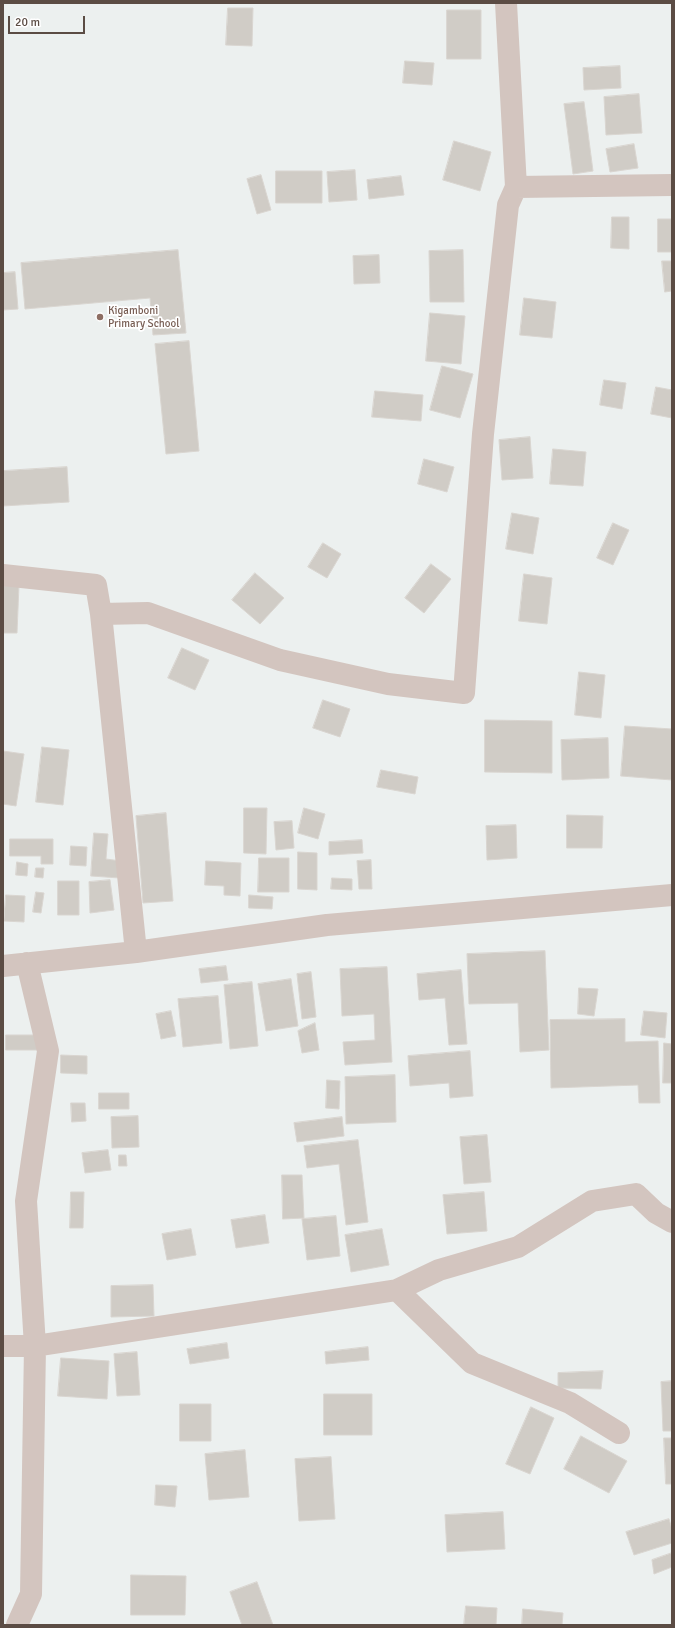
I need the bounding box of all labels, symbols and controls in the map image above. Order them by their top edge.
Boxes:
scale bar [10,8,87,34]
text: 20 m [15,15,40,30]
place label: Kigamboni Primary School [108,304,179,330]
marker: Kigamboni Primary School [95,312,105,322]

